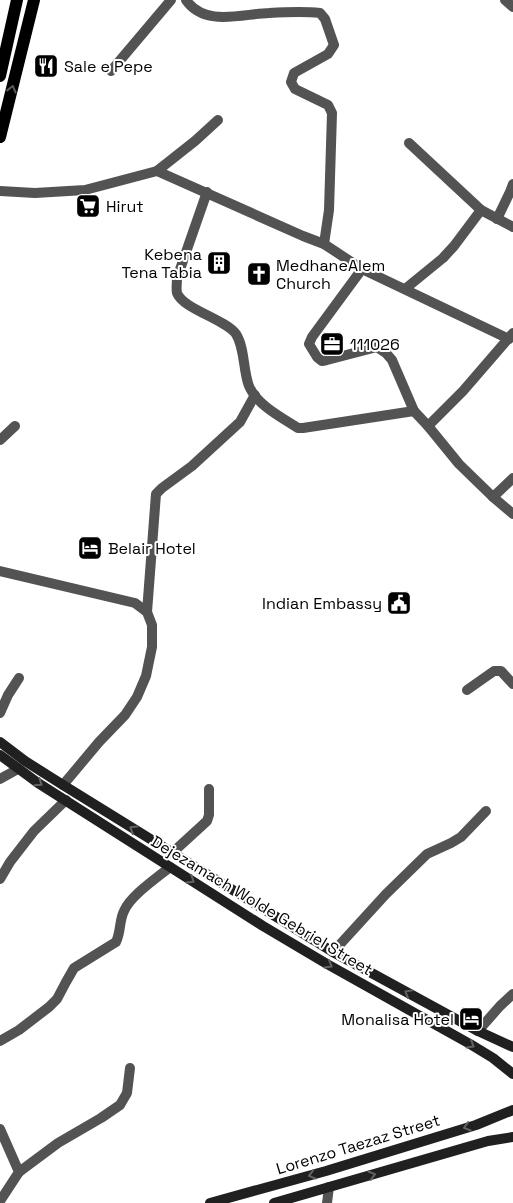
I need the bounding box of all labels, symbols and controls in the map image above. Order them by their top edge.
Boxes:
restaurant icon: Sale e Pepe [33,53,59,79]
place label: Sale e Pepe [64,56,153,77]
one-way arrow [6,85,17,94]
supermarket icon: Hirut [75,193,101,219]
place label: Hirut [106,196,144,217]
place label: Kebena Tena Tabia [121,244,202,283]
building icon: Kebena Tena Tabia [206,250,232,276]
place label: MedhaneAlem Church [276,255,385,294]
church icon: MedhaneAlem Church [246,261,272,287]
office icon: 111026 [319,331,345,357]
place label: 111026 [350,334,400,355]
hotel icon: Belair Hotel [77,535,103,561]
place label: Belair Hotel [108,538,196,559]
public building icon: Indian Embassy [386,590,412,616]
place label: Indian Embassy [262,593,382,614]
one-way arrow [34,777,43,787]
one-way arrow [129,825,138,835]
street label: Dejezamach Wolde Gebriel Street [147,831,376,980]
one-way arrow [186,874,195,884]
one-way arrow [324,959,333,969]
one-way arrow [404,989,413,999]
hotel icon: Monalisa Hotel [458,1006,484,1032]
place label: Monalisa Hotel [341,1009,454,1030]
one-way arrow [466,1038,475,1048]
street label: Lorenzo Taezaz Street [274,1110,443,1179]
one-way arrow [464,1122,472,1132]
one-way arrow [308,1169,316,1180]
one-way arrow [367,1170,375,1180]

